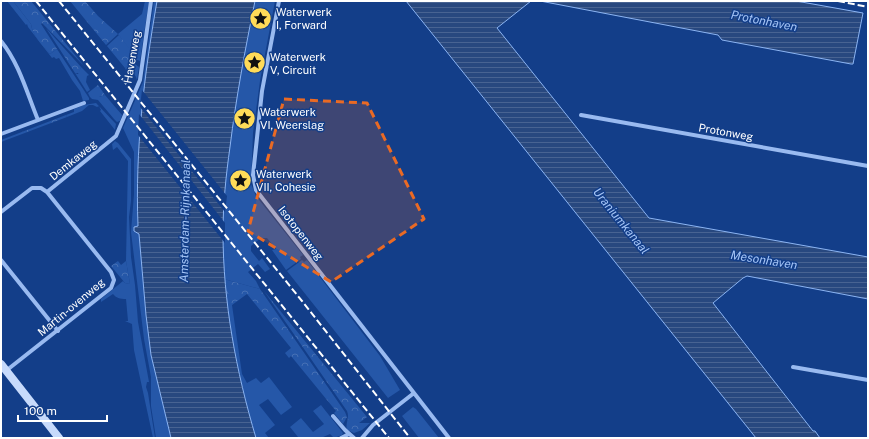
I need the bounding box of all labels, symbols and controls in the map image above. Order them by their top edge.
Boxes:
place icon: Waterwerk I, Forward [248,5,274,31]
place label: Waterwerk I, Forward [276,6,332,31]
water label: Protonhaven [730,8,799,34]
street label: Havenweg [121,29,143,84]
place icon: Waterwerk V, Circuit [241,50,267,76]
place label: Waterwerk V, Circuit [270,51,326,76]
place icon: Waterwerk VI, Weerslag [231,105,257,131]
place label: Waterwerk VI, Weerslag [260,106,324,131]
street label: Protonweg [698,121,754,143]
street label: Demkaweg [47,137,99,183]
water label: Amsterdam-Rijnkanaal [177,159,193,283]
place icon: Waterwerk VII, Cohesie [227,167,253,193]
place label: Waterwerk VII, Cohesie [256,168,316,193]
water label: Uraniumkanaal [590,185,652,257]
street label: Isotopenweg [276,204,326,263]
water label: Mesonhaven [730,248,799,272]
street label: Martin-ovenweg [35,276,107,338]
scale bar [18,397,107,423]
text: 100 m [24,404,57,418]

